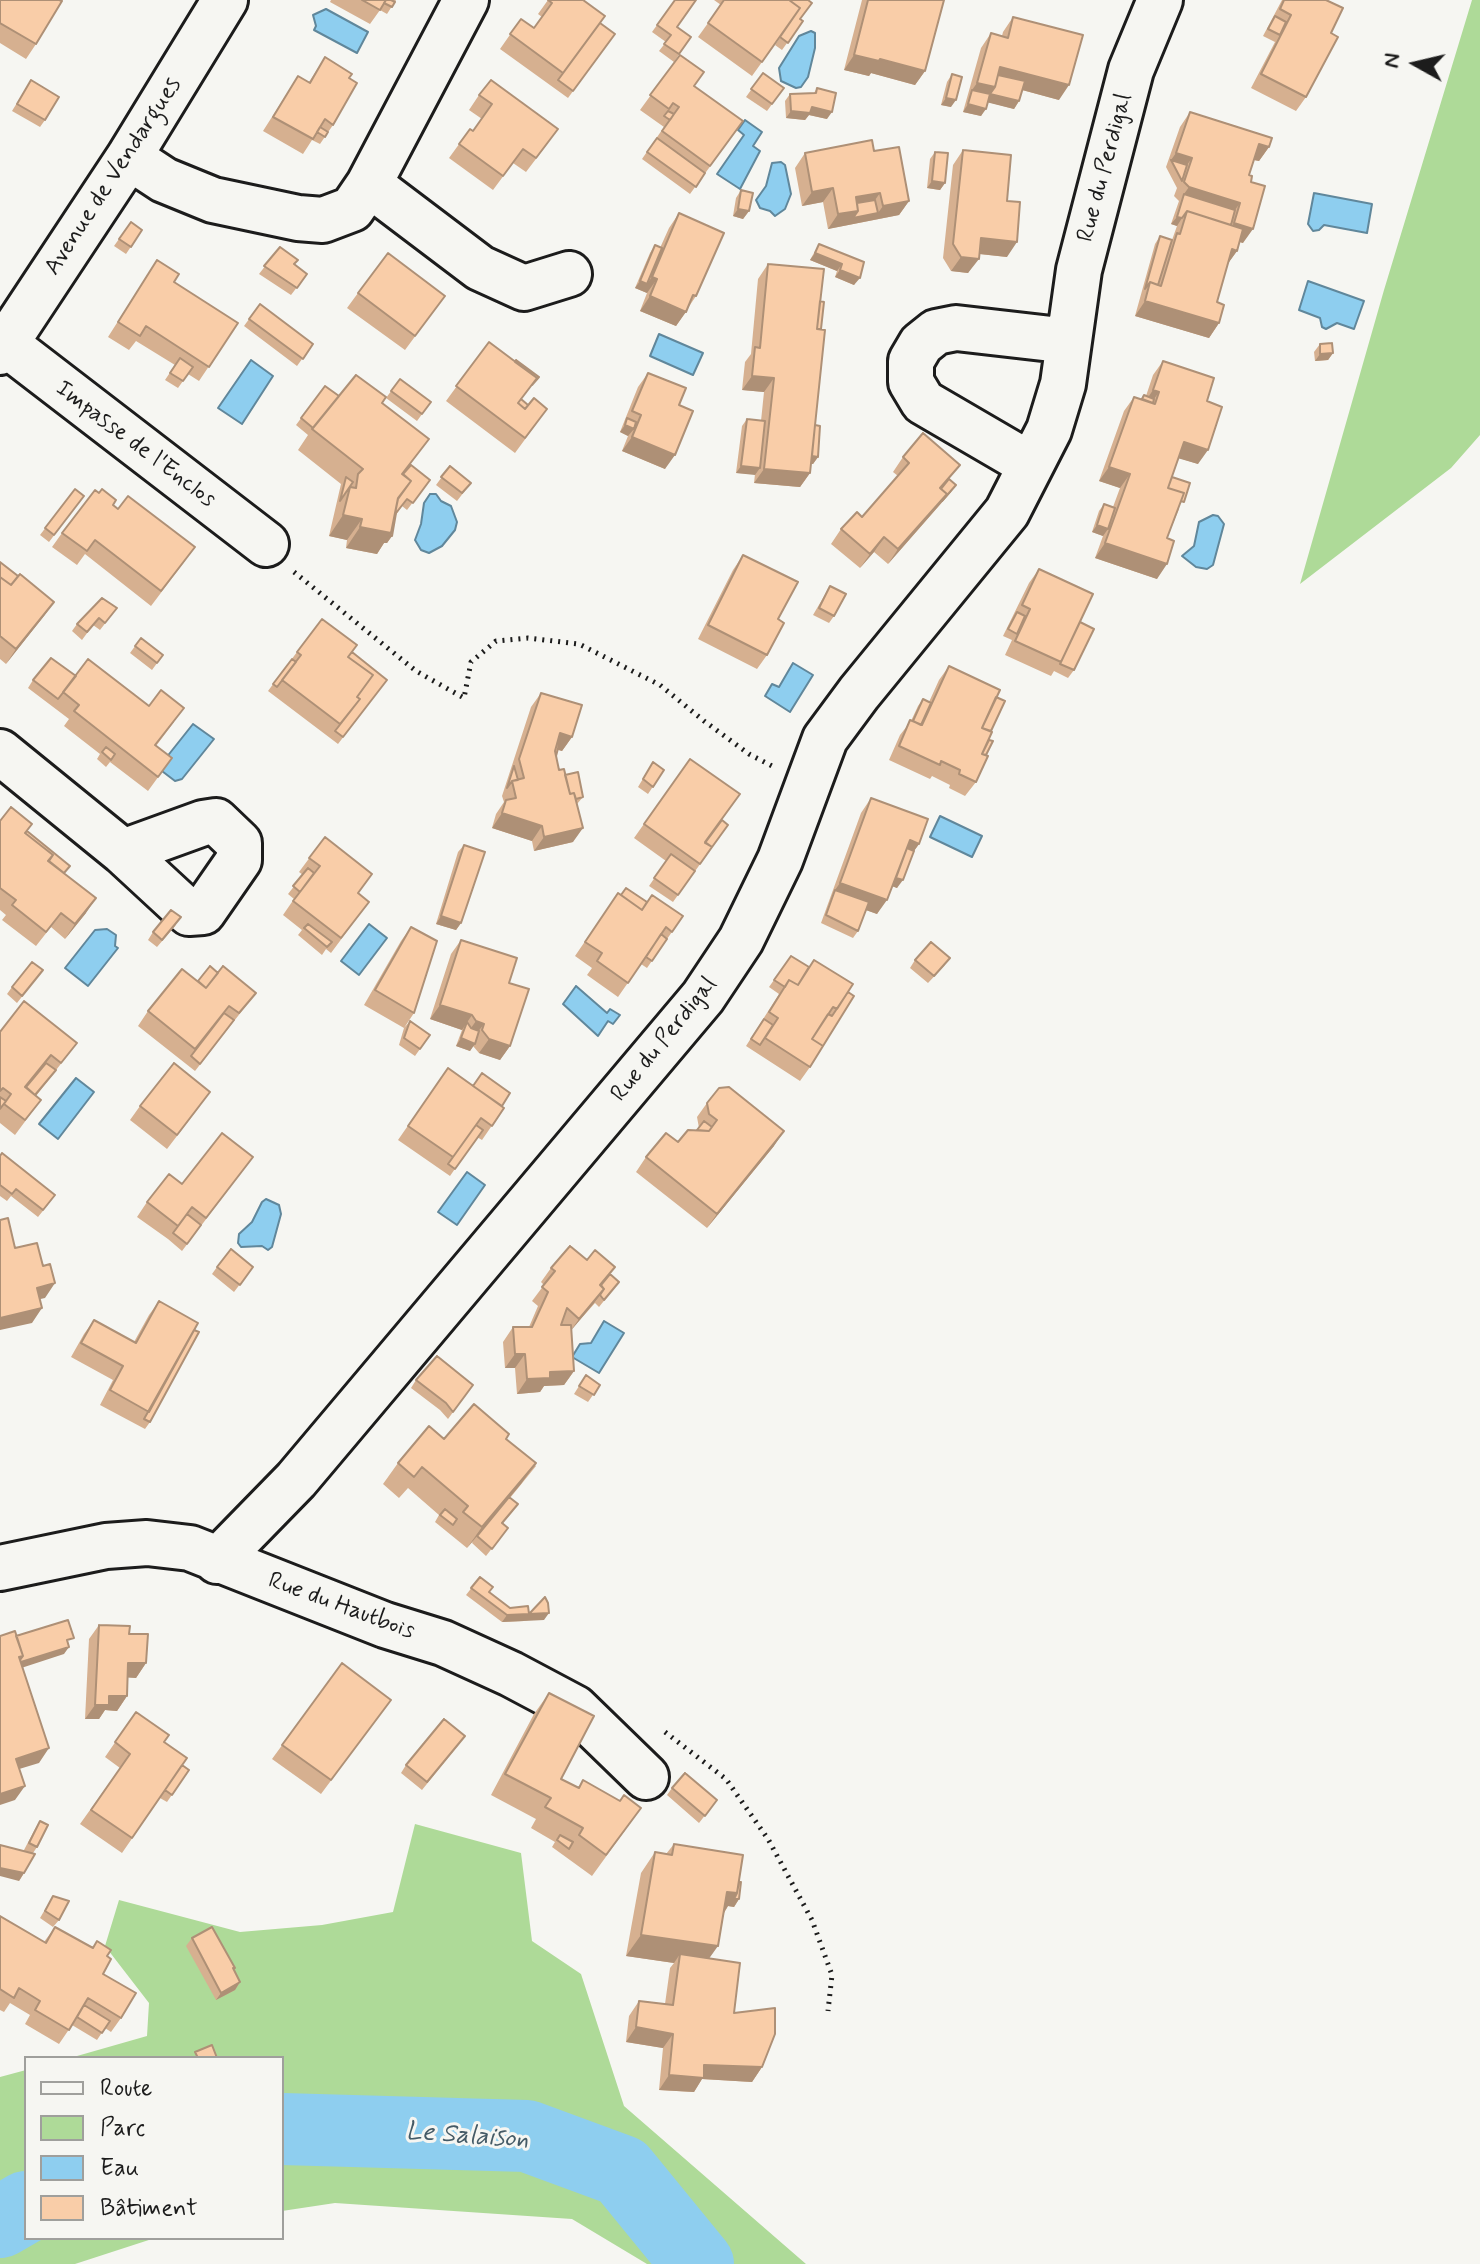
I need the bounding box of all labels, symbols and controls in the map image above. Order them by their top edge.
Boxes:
north arrow [1376,24,1456,104]
text: N [1377,51,1407,70]
street label: Avenue de Vendargues [39,73,189,281]
street label: Rue du Perdigal [1072,91,1140,245]
street label: Impasse de l'Enclos [49,375,221,515]
street label: Rue du Perdigal [606,972,724,1108]
street label: Rue du Hautbois [264,1567,418,1647]
legend [24,2056,284,2240]
text: Route [100,2073,152,2104]
text: Parc [100,2113,145,2144]
water label: Le Salaison [405,2117,529,2157]
text: Eau [100,2153,139,2184]
text: Bâtiment [100,2193,198,2224]

